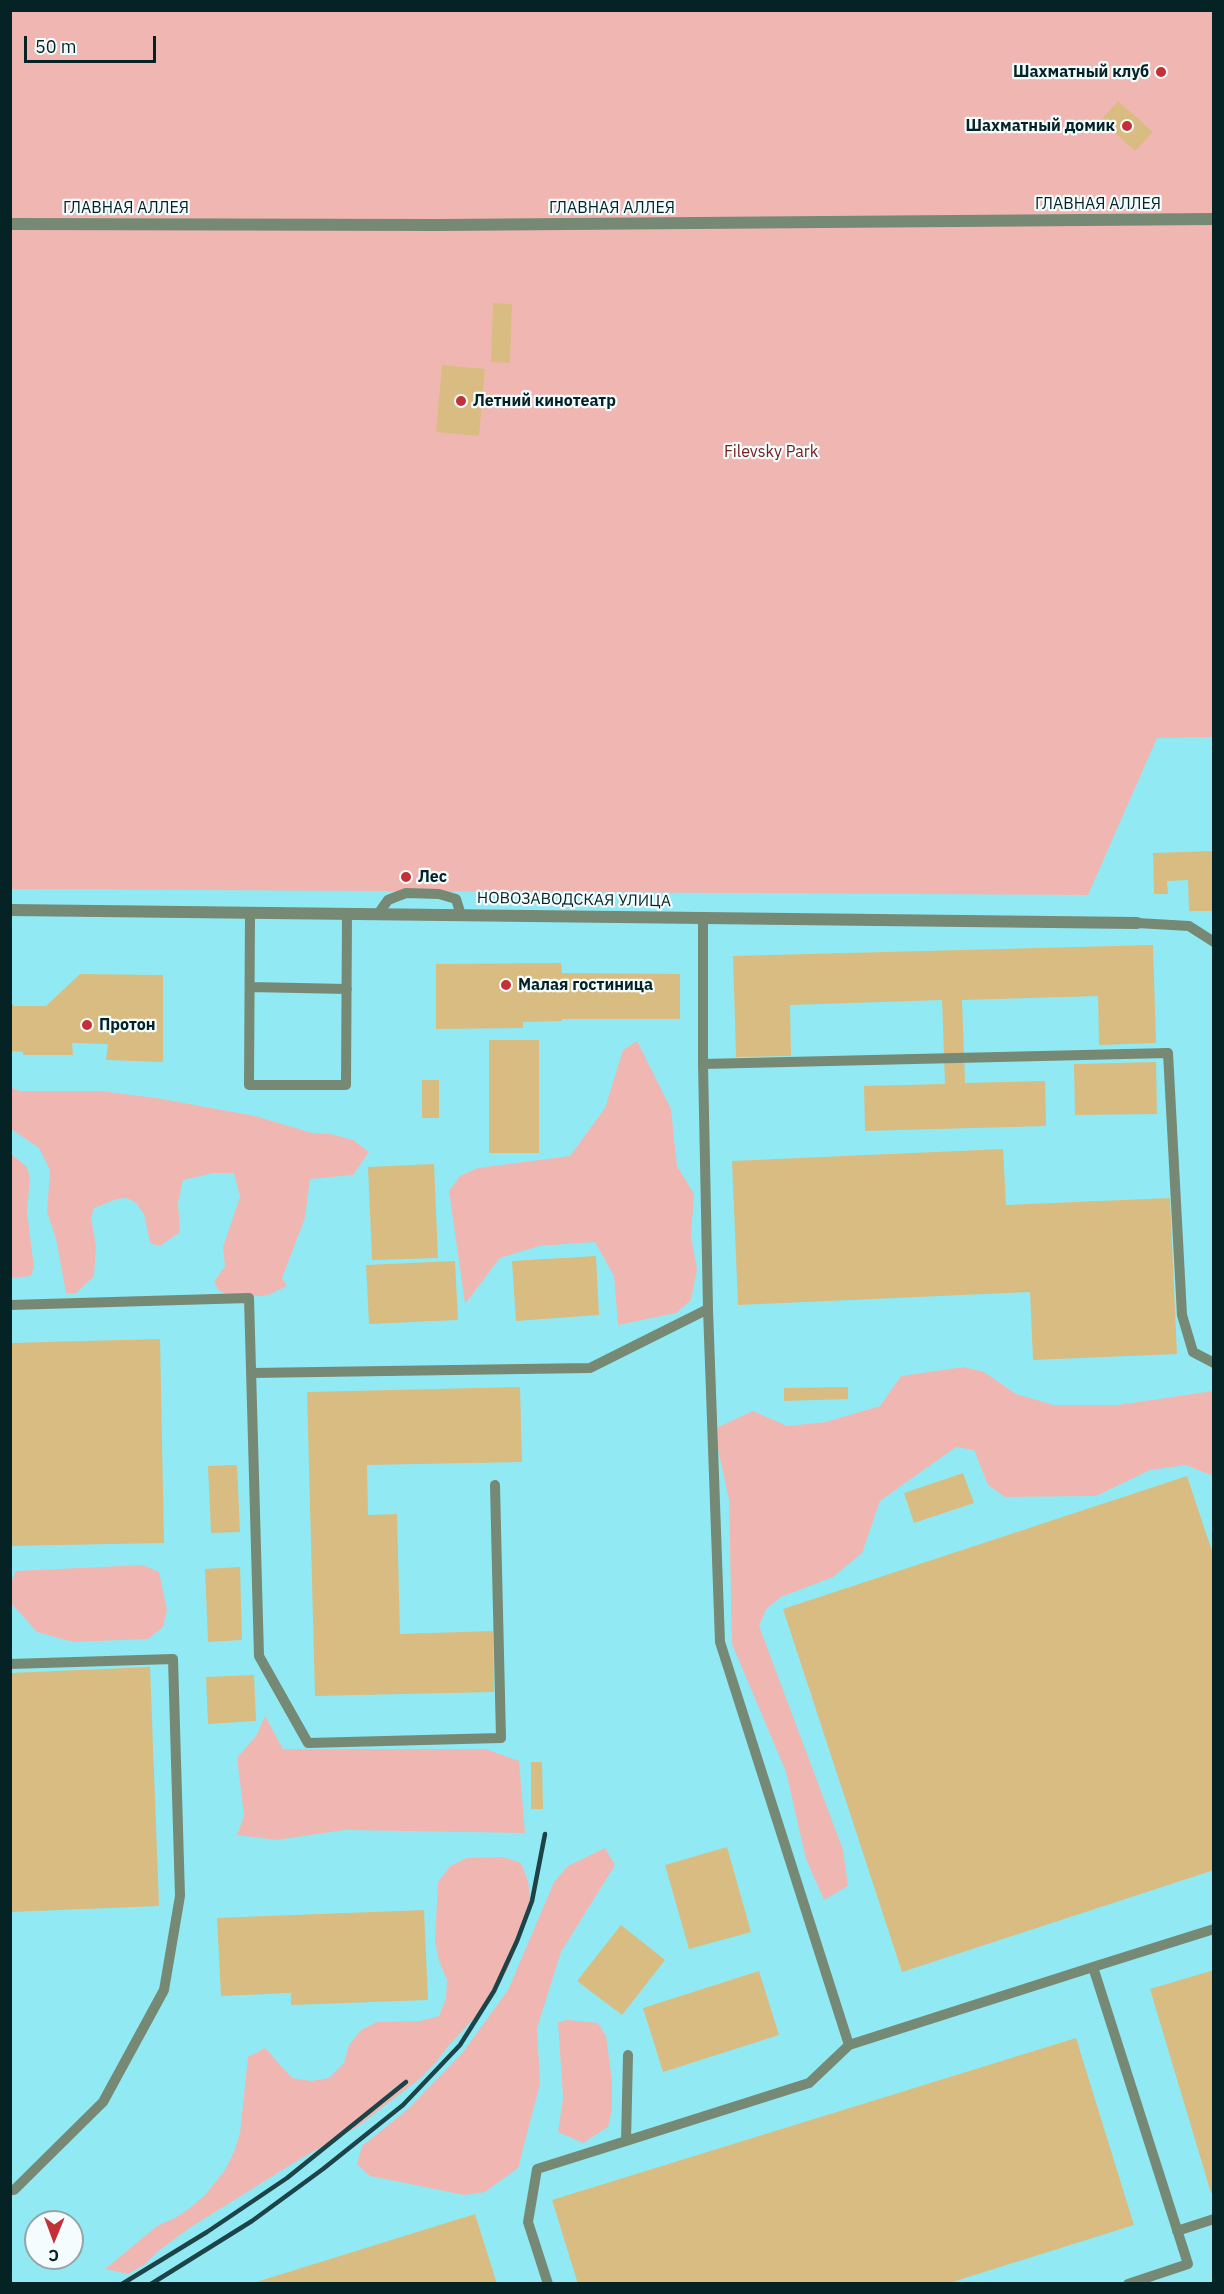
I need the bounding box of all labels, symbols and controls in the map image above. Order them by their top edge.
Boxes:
scale bar [27,24,159,62]
text: 50 m [35,35,77,58]
place label: Шахматный клуб [1013,62,1149,82]
marker: Шахматный клуб [1154,65,1168,79]
place label: Шахматный домик [966,116,1115,136]
marker: Шахматный домик [1120,119,1134,133]
street label: ГЛАВНАЯ АЛЛЕЯ [1035,194,1161,214]
street label: ГЛАВНАЯ АЛЛЕЯ [63,198,189,218]
street label: ГЛАВНАЯ АЛЛЕЯ [549,198,675,218]
place label: Летний кинотеатр [473,391,616,411]
marker: Летний кинотеатр [454,394,468,408]
park label: Filevsky Park [724,442,818,462]
place label: Лес [418,867,447,887]
marker: Лес [399,870,413,884]
street label: НОВОЗАВОДСКАЯ УЛИЦА [477,889,671,911]
place label: Малая гостиница [518,975,653,995]
marker: Малая гостиница [499,978,513,992]
place label: Протон [99,1015,156,1035]
marker: Протон [80,1018,94,1032]
north arrow [24,2210,84,2270]
text: С [48,2246,59,2266]

